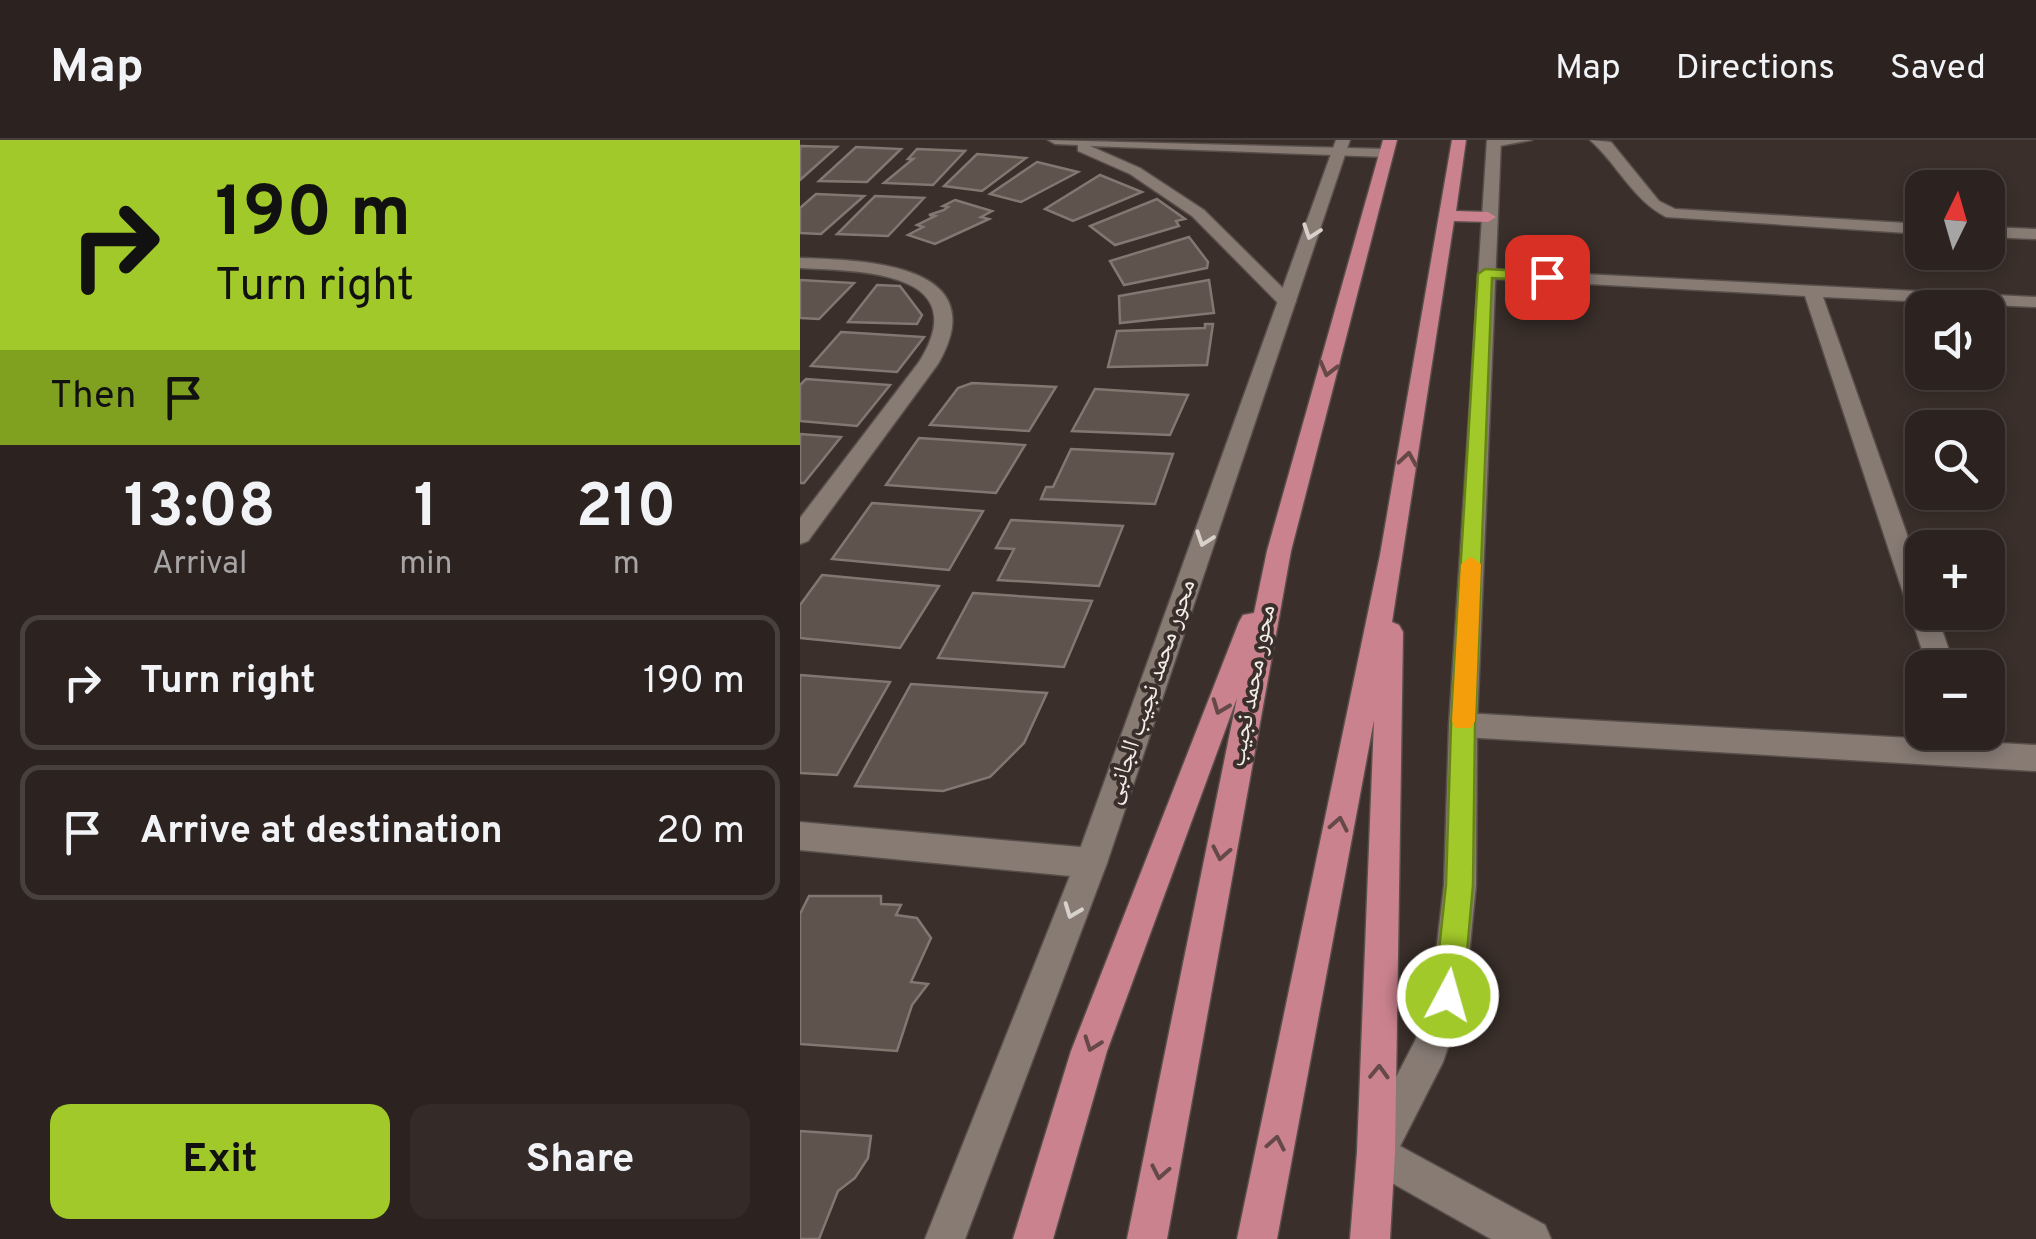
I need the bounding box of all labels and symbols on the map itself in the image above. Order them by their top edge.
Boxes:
north arrow [1905,170,2005,270]
one-way arrow [1302,222,1323,240]
pin [1505,235,1590,320]
one-way arrow [1318,360,1339,377]
one-way arrow [1397,451,1418,468]
one-way arrow [1196,529,1216,546]
street label: محور محمد نجيب الجانبى [1097,575,1205,809]
street label: محور محمد نجيب [1222,602,1284,770]
one-way arrow [1211,698,1231,715]
one-way arrow [1328,816,1349,833]
one-way arrow [1211,844,1232,861]
one-way arrow [1064,902,1084,919]
position arrow [1396,944,1500,1048]
one-way arrow [1084,1034,1104,1052]
one-way arrow [1368,1063,1389,1079]
one-way arrow [1265,1135,1286,1152]
one-way arrow [1150,1164,1171,1180]

